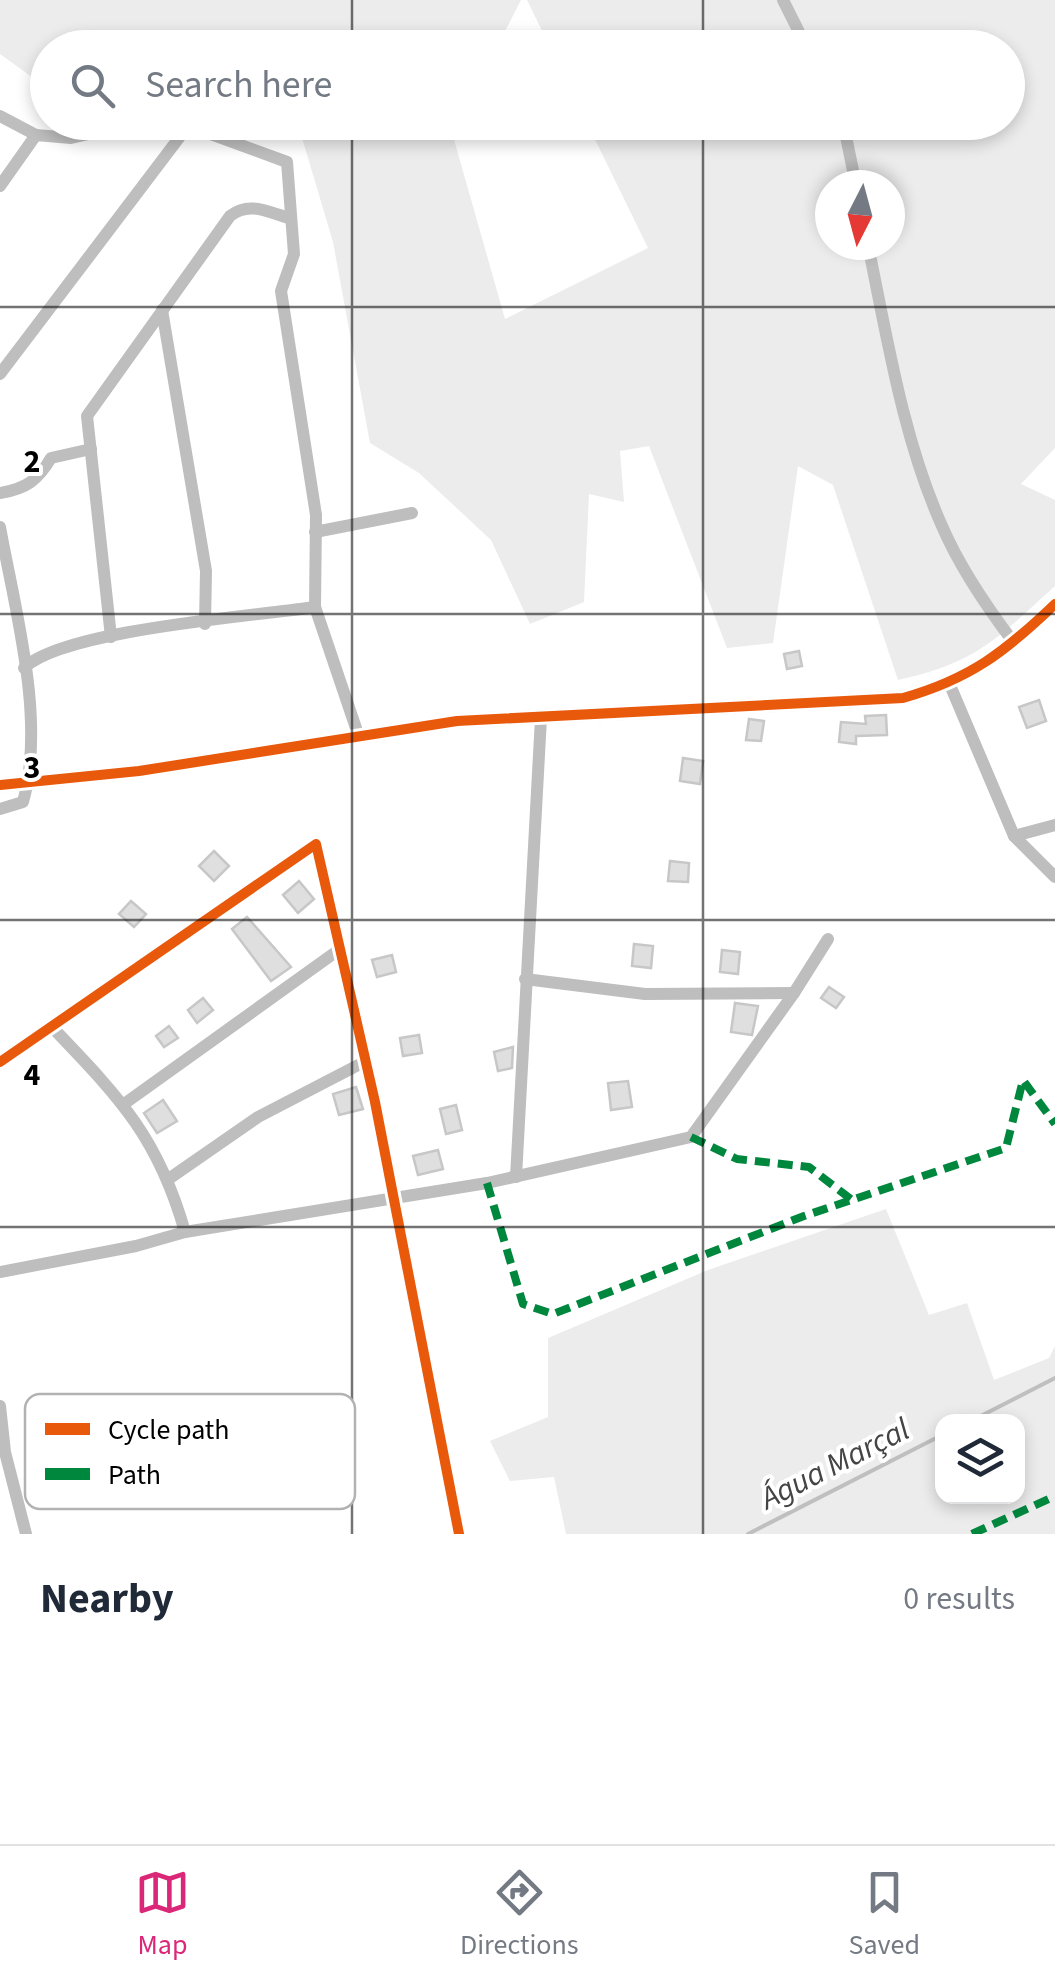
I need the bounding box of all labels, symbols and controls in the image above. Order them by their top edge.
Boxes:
search box [30,30,1025,140]
icon: search [65,58,120,113]
text: Search here [145,58,332,112]
north arrow [815,170,905,260]
text: 2 [24,439,40,485]
text: 3 [24,745,40,791]
text: 4 [24,1052,41,1098]
legend [25,1394,355,1509]
water label: Água Marçal [750,1407,918,1522]
text: Cycle path [108,1410,230,1450]
map controls [935,1414,1025,1504]
button: layers [935,1414,1025,1504]
text: Path [108,1455,161,1495]
text: Nearby [40,1569,174,1629]
text: 0 results [903,1576,1015,1622]
tab: Map [135,1865,190,1965]
tab: Directions [460,1865,579,1965]
tab: Saved [849,1865,920,1965]

